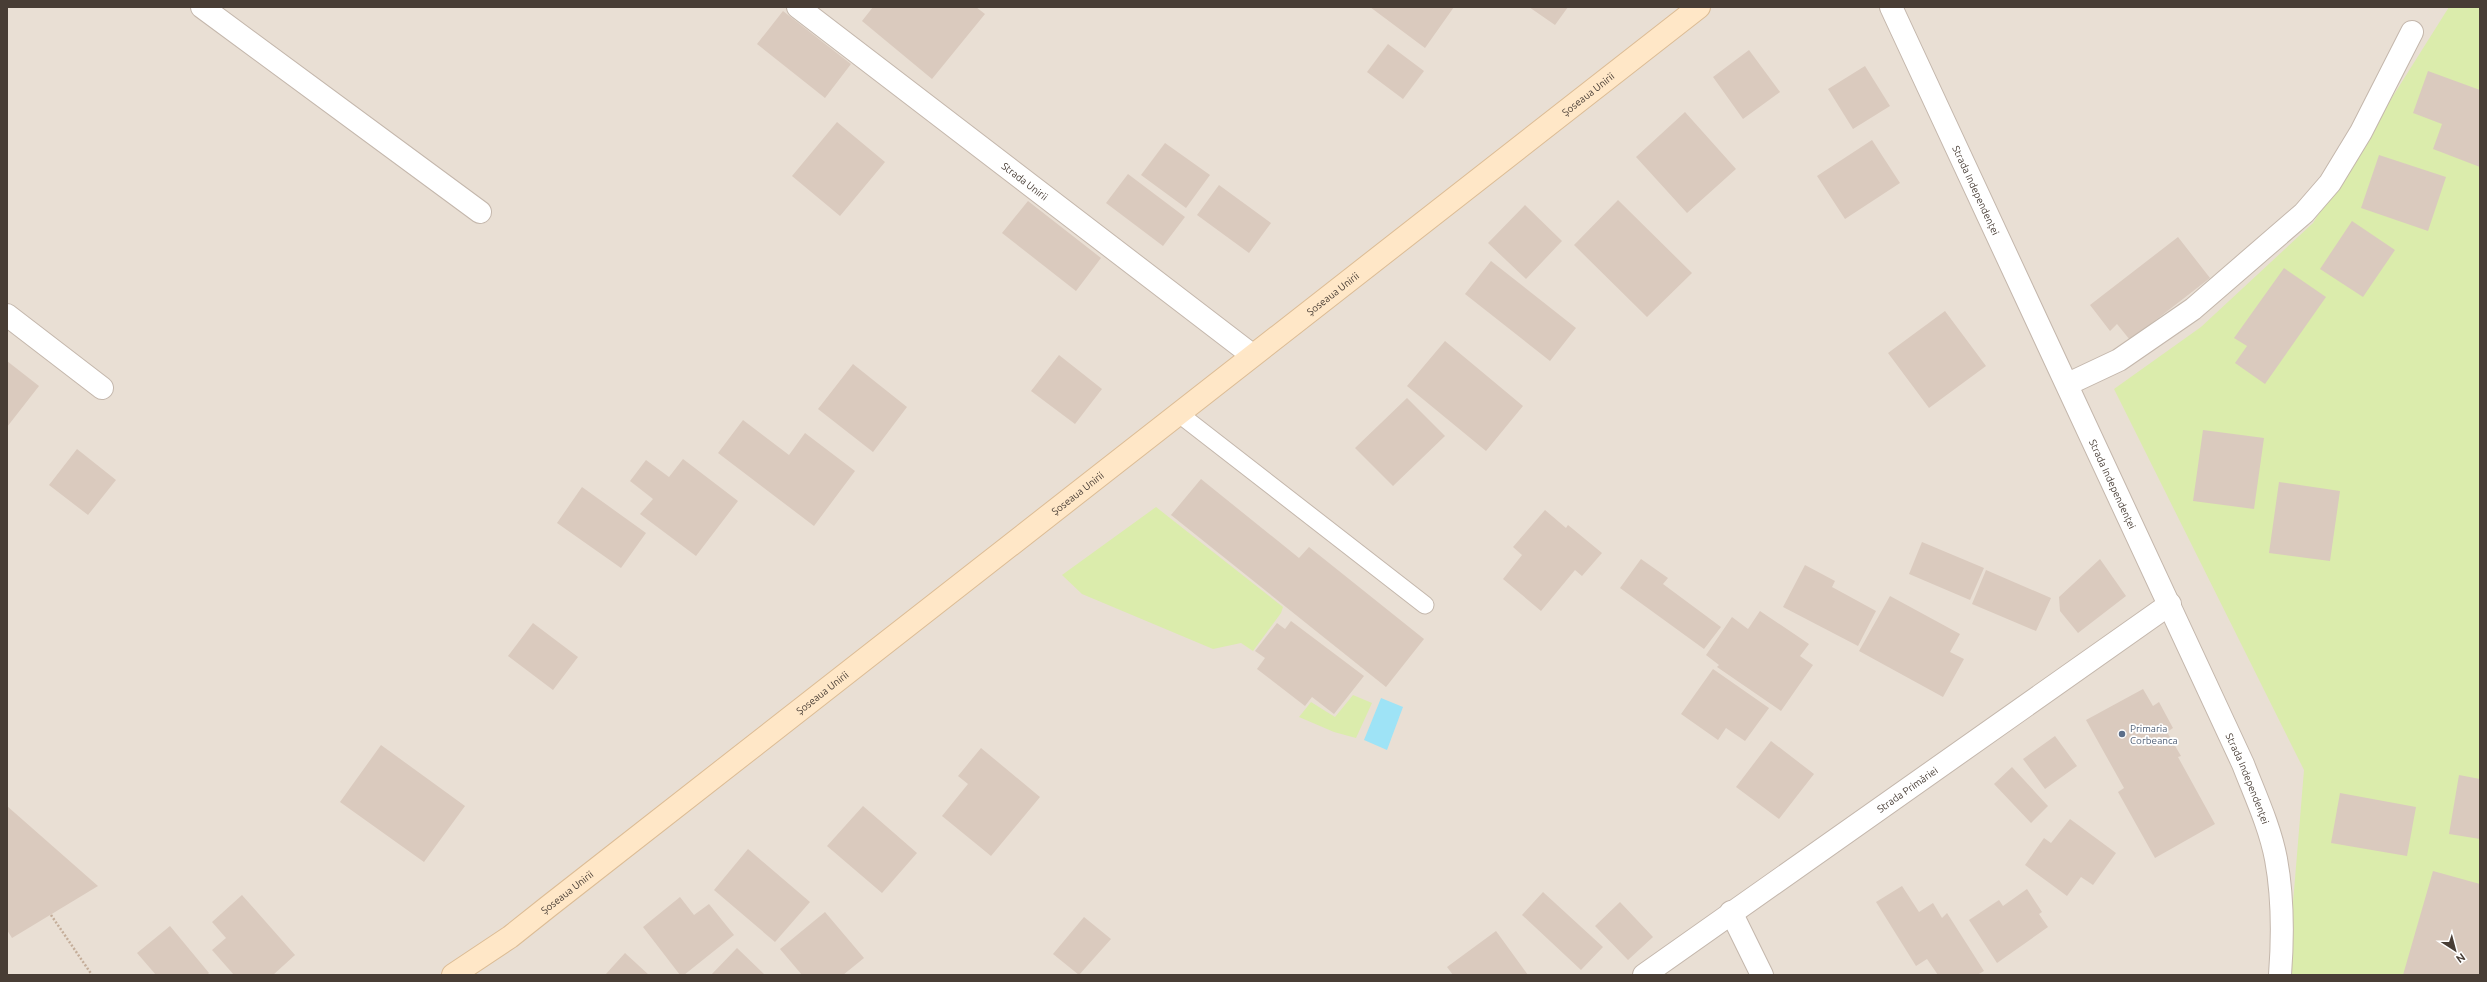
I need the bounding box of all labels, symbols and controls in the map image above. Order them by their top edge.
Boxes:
street label: Șoseaua Unirii [1560,70,1616,118]
street label: Strada Independenței [1951,144,2002,237]
street label: Strada Unirii [1000,160,1050,202]
street label: Șoseaua Unirii [1304,270,1361,317]
street label: Strada Independenței [2087,438,2138,530]
street label: Șoseaua Unirii [1049,469,1106,517]
street label: Șoseaua Unirii [794,669,850,716]
place label: Primaria Corbeanca [2130,723,2178,746]
marker: Primaria Corbeanca [2117,729,2127,739]
street label: Strada Independenței [2224,731,2271,825]
street label: Strada Primăriei [1875,764,1940,815]
street label: Șoseaua Unirii [539,868,595,916]
north arrow [2435,930,2475,970]
text: N [2454,951,2468,965]

